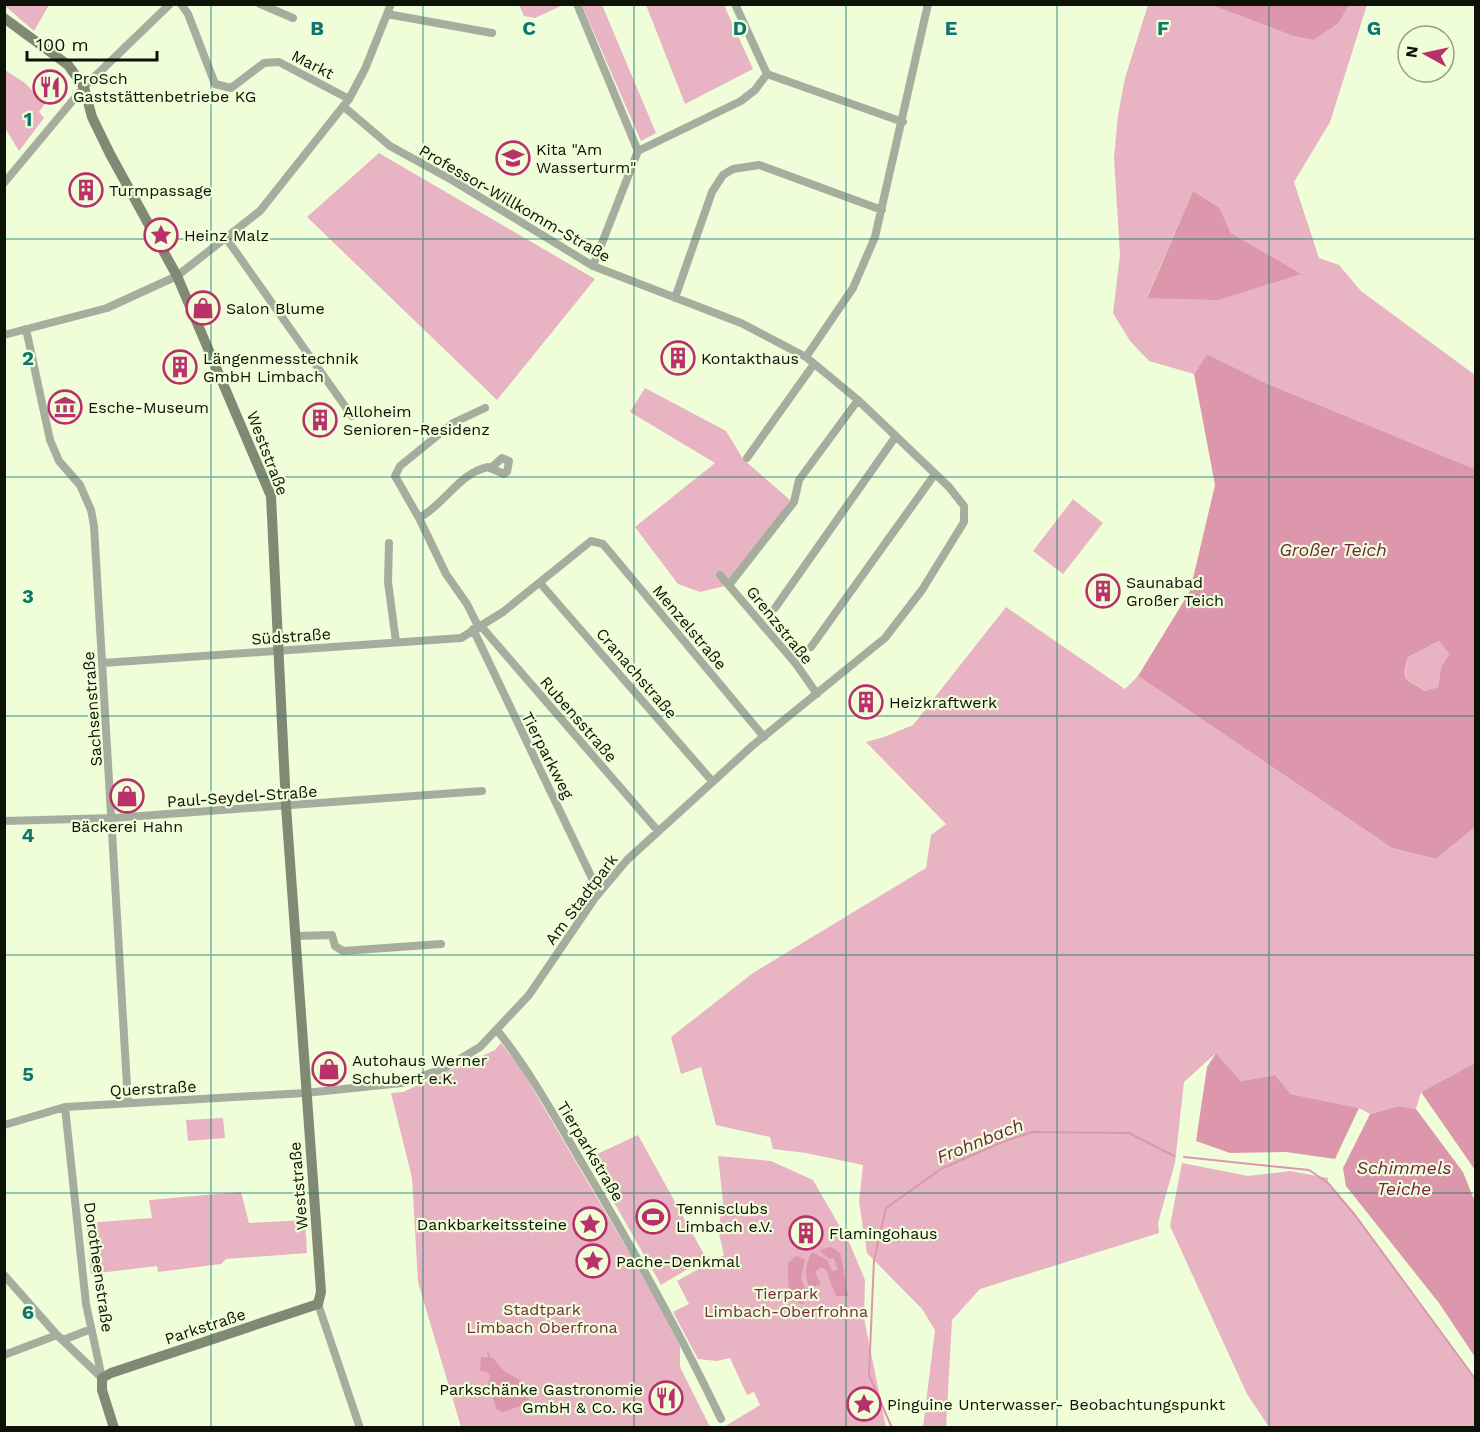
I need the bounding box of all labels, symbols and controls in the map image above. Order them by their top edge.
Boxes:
text: B [310,16,324,40]
text: C [522,16,536,40]
text: D [733,16,747,40]
text: E [945,16,957,40]
text: F [1157,16,1169,40]
text: G [1367,16,1381,40]
scale bar [27,24,158,62]
north arrow [1396,24,1456,84]
text: 100 m [36,34,89,55]
text: N [1401,45,1422,59]
street label: Markt [288,46,337,83]
restaurant icon: ProSch Gaststättenbetriebe KG [32,69,68,105]
place label: ProSch Gaststättenbetriebe KG [73,69,256,106]
text: 1 [24,107,32,131]
school or university icon: Kita "Am Wasserturm" [495,140,531,176]
place label: Kita "Am Wasserturm" [536,140,636,177]
street label: Professor-Willkomm-Straße [416,141,614,266]
building icon: Turmpassage [68,172,104,208]
place label: Turmpassage [109,181,212,200]
place icon: Heinz Malz [143,217,179,253]
place label: Heinz Malz [184,226,269,245]
shop icon: Salon Blume [185,290,221,326]
place label: Salon Blume [226,299,325,318]
building icon: Kontakthaus [660,340,696,376]
text: 2 [22,346,34,370]
building icon: Längenmesstechnik GmbH Limbach [162,349,198,385]
place label: Längenmesstechnik GmbH Limbach [203,349,359,386]
place label: Kontakthaus [701,349,799,368]
museum icon: Esche-Museum [47,389,83,425]
place label: Esche-Museum [88,398,209,417]
building icon: Alloheim Senioren-Residenz [302,402,338,438]
place label: Alloheim Senioren-Residenz [343,402,490,439]
street label: Weststraße [243,408,292,498]
water label: Großer Teich [1279,539,1387,560]
building icon: Saunabad Großer Teich [1085,573,1121,609]
place label: Saunabad Großer Teich [1126,573,1224,610]
street label: Menzelstraße [649,581,731,674]
street label: Grenzstraße [742,582,817,668]
text: 3 [22,584,34,608]
street label: Südstraße [251,624,331,649]
street label: Cranachstraße [592,624,681,722]
street label: Sachsenstraße [79,651,106,767]
street label: Rubensstraße [536,673,621,766]
building icon: Heizkraftwerk [848,684,884,720]
place label: Heizkraftwerk [889,693,997,712]
street label: Tierparkweg [518,709,578,802]
shop icon: Bäckerei Hahn [109,778,145,814]
street label: Paul-Seydel-Straße [166,782,318,811]
place label: Bäckerei Hahn [71,817,183,836]
text: 4 [22,823,35,847]
street label: Am Stadtpark [541,850,622,948]
shop icon: Autohaus Werner Schubert e.K. [311,1051,347,1087]
place label: Autohaus Werner Schubert e.K. [352,1051,488,1088]
text: 5 [22,1062,34,1086]
street label: Querstraße [109,1077,197,1100]
street label: Tierparkstraße [553,1098,628,1205]
water label: Frohnbach [933,1114,1026,1167]
street label: Weststraße [285,1141,312,1231]
water label: Schimmels Teiche [1356,1157,1452,1199]
sports icon: Tennisclubs Limbach e.V. [635,1199,671,1235]
place label: Tennisclubs Limbach e.V. [676,1199,773,1236]
street label: Dorotheenstraße [80,1201,117,1333]
place icon: Dankbarkeitssteine [572,1206,608,1242]
place label: Dankbarkeitssteine [417,1215,567,1234]
building icon: Flamingohaus [788,1215,824,1251]
place label: Flamingohaus [829,1224,938,1243]
place icon: Pache-Denkmal [575,1243,611,1279]
place label: Pache-Denkmal [616,1252,740,1271]
park label: Tierpark Limbach-Oberfrohna [704,1284,868,1321]
text: 6 [22,1300,34,1324]
park label: Stadtpark Limbach Oberfrona [466,1300,618,1337]
street label: Parkstraße [162,1304,248,1348]
place label: Parkschänke Gastronomie GmbH & Co. KG [439,1380,643,1417]
restaurant icon: Parkschänke Gastronomie GmbH & Co. KG [648,1380,684,1416]
place icon: Pinguine Unterwasser- Beobachtungspunkt [846,1386,882,1422]
place label: Pinguine Unterwasser- Beobachtungspunkt [887,1395,1225,1414]

